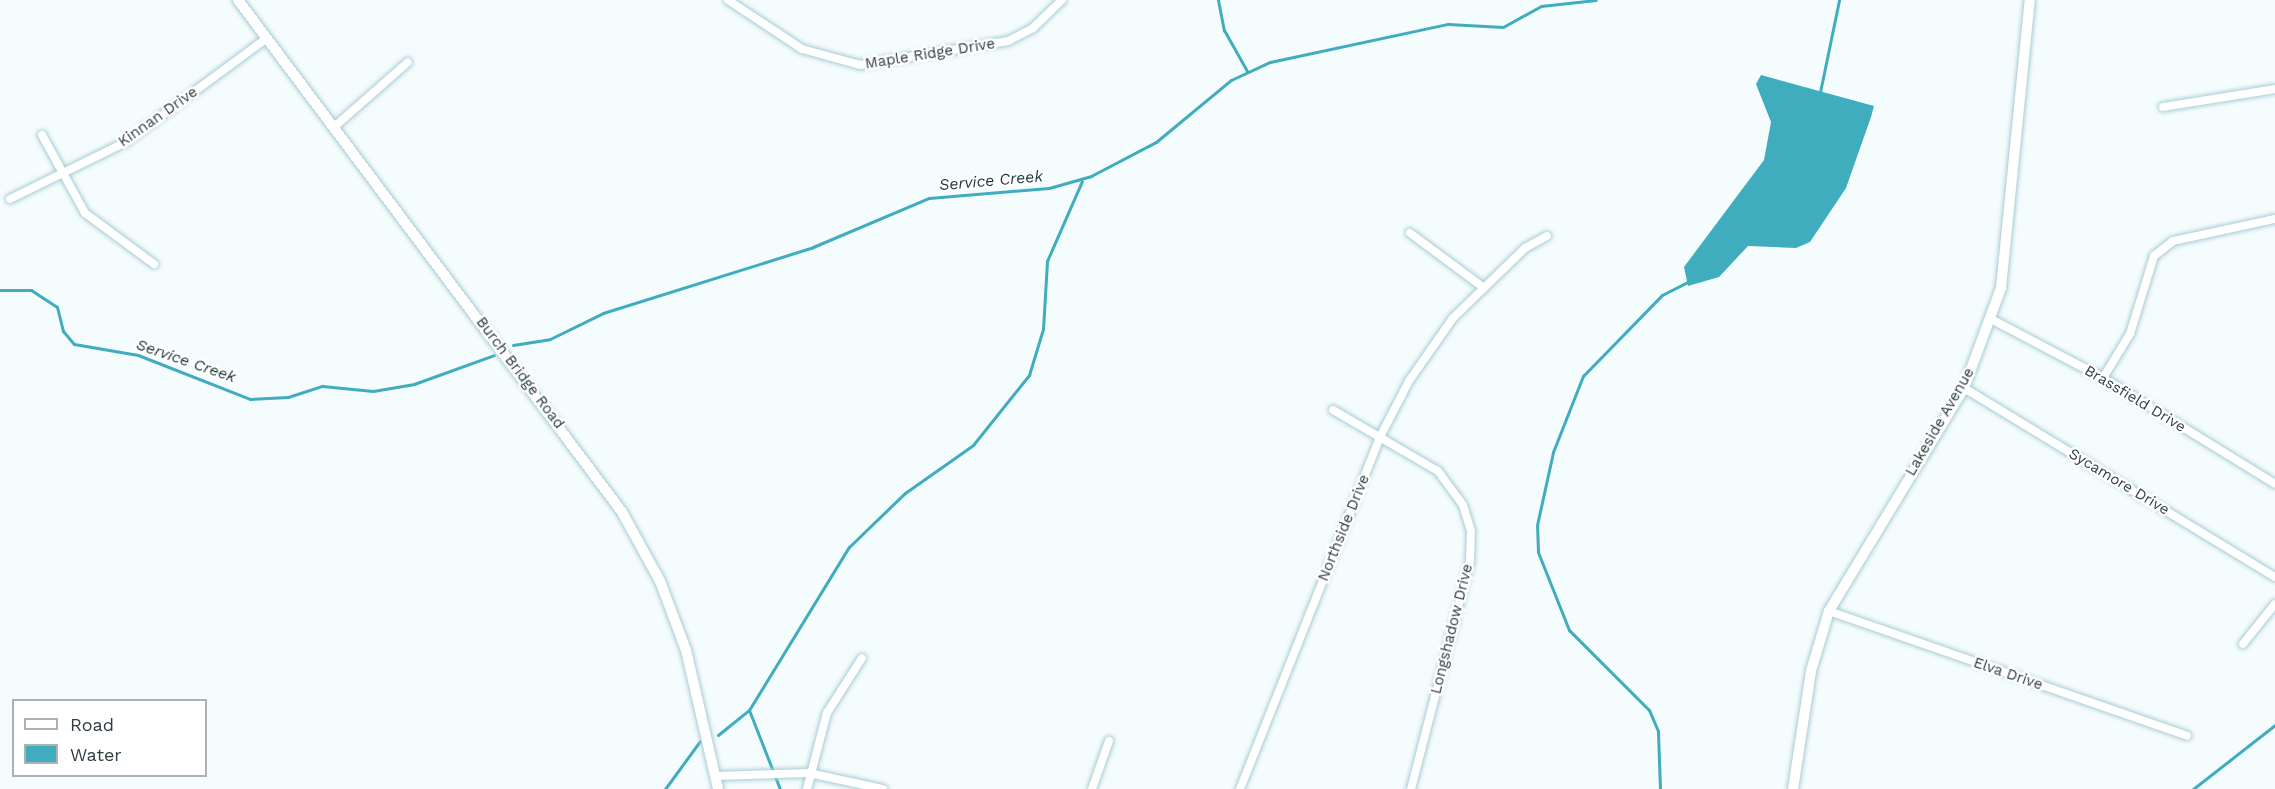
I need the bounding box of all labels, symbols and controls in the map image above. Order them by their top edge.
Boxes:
street label: Maple Ridge Drive [864,35,996,73]
street label: Kinnan Drive [115,83,201,151]
water label: Service Creek [938,167,1044,195]
street label: Burch Bridge Road [472,314,568,432]
water label: Service Creek [134,335,238,387]
street label: Brassfield Drive [2081,362,2189,436]
street label: Lakeside Avenue [1902,364,1978,480]
street label: Sycamore Drive [2065,445,2173,519]
street label: Northside Drive [1314,472,1374,584]
street label: Longshadow Drive [1427,562,1477,696]
street label: Elva Drive [1971,654,2045,694]
legend [12,699,207,777]
text: Road [70,714,114,735]
text: Water [70,744,122,765]

